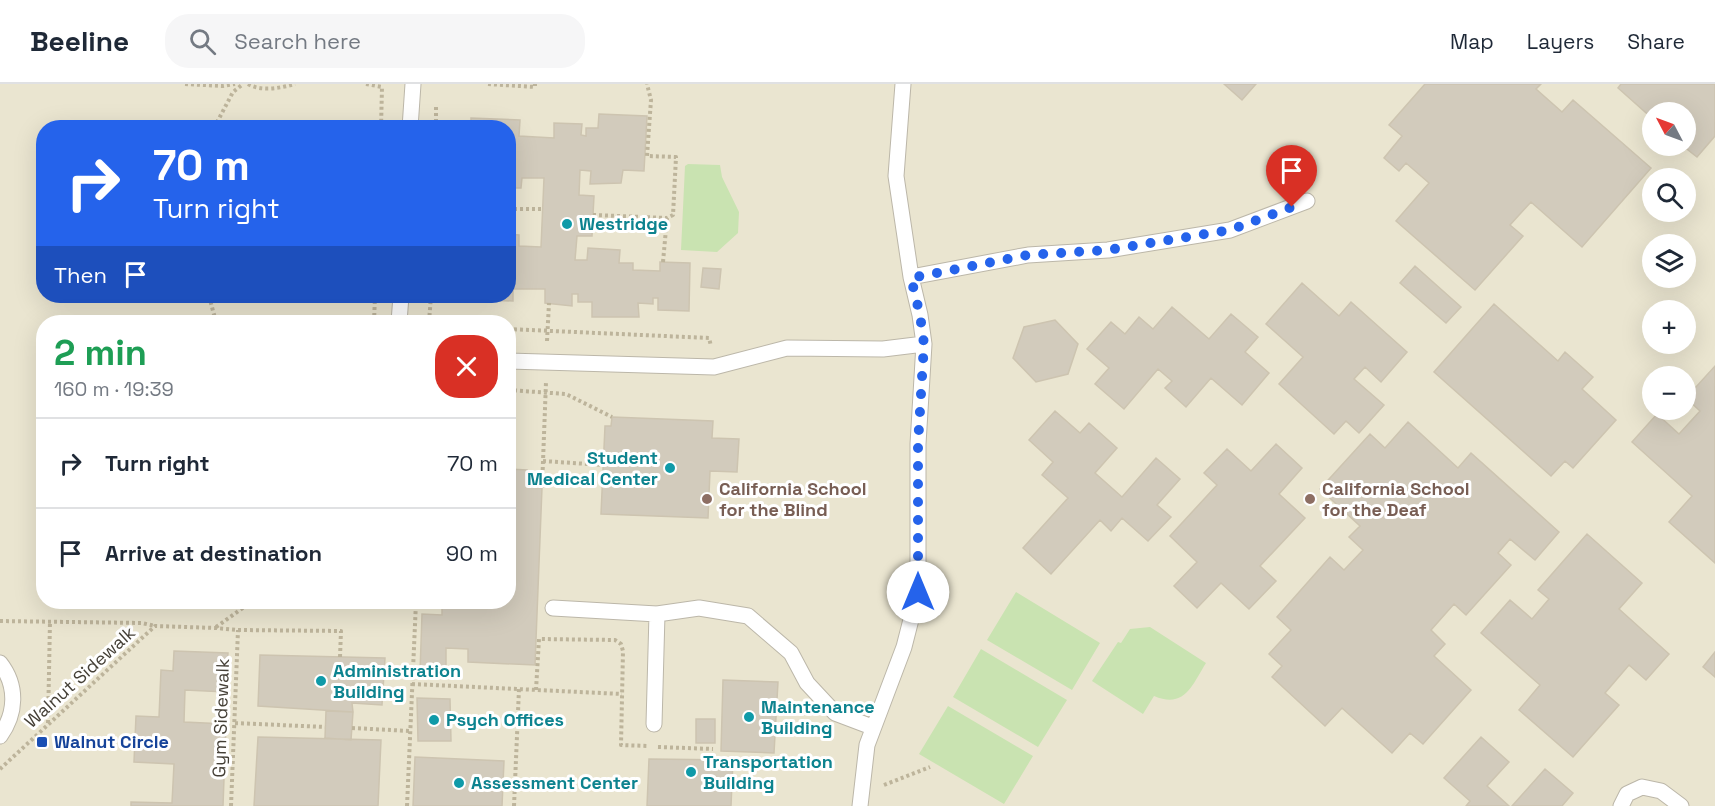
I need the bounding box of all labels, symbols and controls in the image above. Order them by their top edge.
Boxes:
search box [165,14,585,68]
text: Beeline [30,23,129,59]
icon: search [186,25,219,58]
text: Search here [234,27,361,55]
text: Map [1450,28,1494,55]
text: Layers [1527,28,1594,55]
text: Share [1627,28,1685,55]
north arrow [1642,102,1696,156]
map controls [1642,102,1696,420]
text: 70 m [153,139,250,192]
icon: right [54,144,132,222]
pin [1266,145,1317,207]
icon: arrive [1275,154,1308,187]
button: search [1642,168,1696,222]
text: Turn right [153,191,280,226]
place label: Westridge [579,212,668,235]
marker: Westridge [560,217,574,231]
button: layers [1642,234,1696,288]
icon: arrive [119,258,152,291]
text: Then [54,261,107,289]
button: + [1642,300,1696,354]
text: 2 min [54,330,147,376]
button: close [435,335,498,398]
button: − [1642,366,1696,420]
text: 160 m · 19:39 [54,376,174,402]
place label: Student Medical Center [527,446,658,490]
icon: right [54,447,87,480]
text: Turn right [105,449,210,477]
text: 70 m [447,449,498,477]
marker: Student Medical Center [663,461,677,475]
place label: California School for the Blind [719,477,867,521]
place label: California School for the Deaf [1322,477,1470,521]
marker: California School for the Blind [700,492,714,506]
marker: California School for the Deaf [1303,492,1317,506]
icon: arrive [54,537,87,570]
text: Arrive at destination [105,539,322,567]
text: 90 m [446,539,498,567]
position arrow [886,560,950,624]
street label: Walnut Sidewalk [19,621,140,732]
street label: Gym Sidewalk [207,658,234,778]
place label: Administration Building [333,659,461,703]
marker: Administration Building [314,674,328,688]
place label: Maintenance Building [761,695,875,739]
place label: Psych Offices [446,708,564,731]
marker: Maintenance Building [742,710,756,724]
marker: Psych Offices [427,713,441,727]
place label: Walnut Circle [54,730,169,753]
marker: Walnut Circle [35,735,49,749]
place label: Transportation Building [703,750,833,794]
marker: Transportation Building [684,765,698,779]
place label: Assessment Center [471,771,638,794]
marker: Assessment Center [452,776,466,790]

